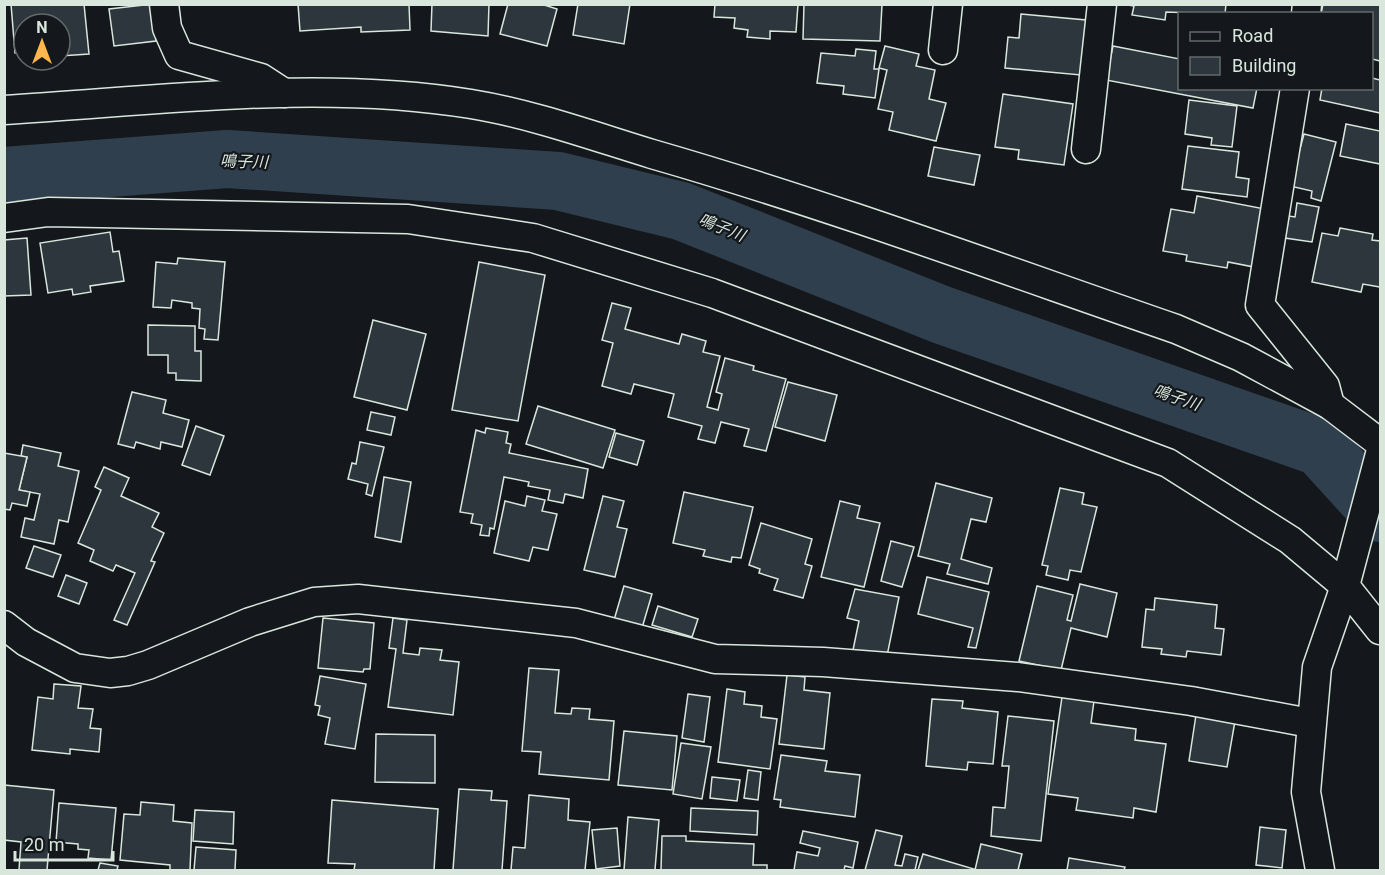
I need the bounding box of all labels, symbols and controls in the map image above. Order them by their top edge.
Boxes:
north arrow [12,12,72,72]
legend [1178,12,1373,90]
text: N [36,18,48,37]
text: Road [1232,25,1273,46]
text: Building [1232,55,1296,76]
water label: 鳴子川 [220,151,270,172]
water label: 鳴子川 [696,210,749,246]
water label: 鳴子川 [1151,381,1205,415]
scale bar [15,824,112,862]
text: 20 m [24,834,64,855]

